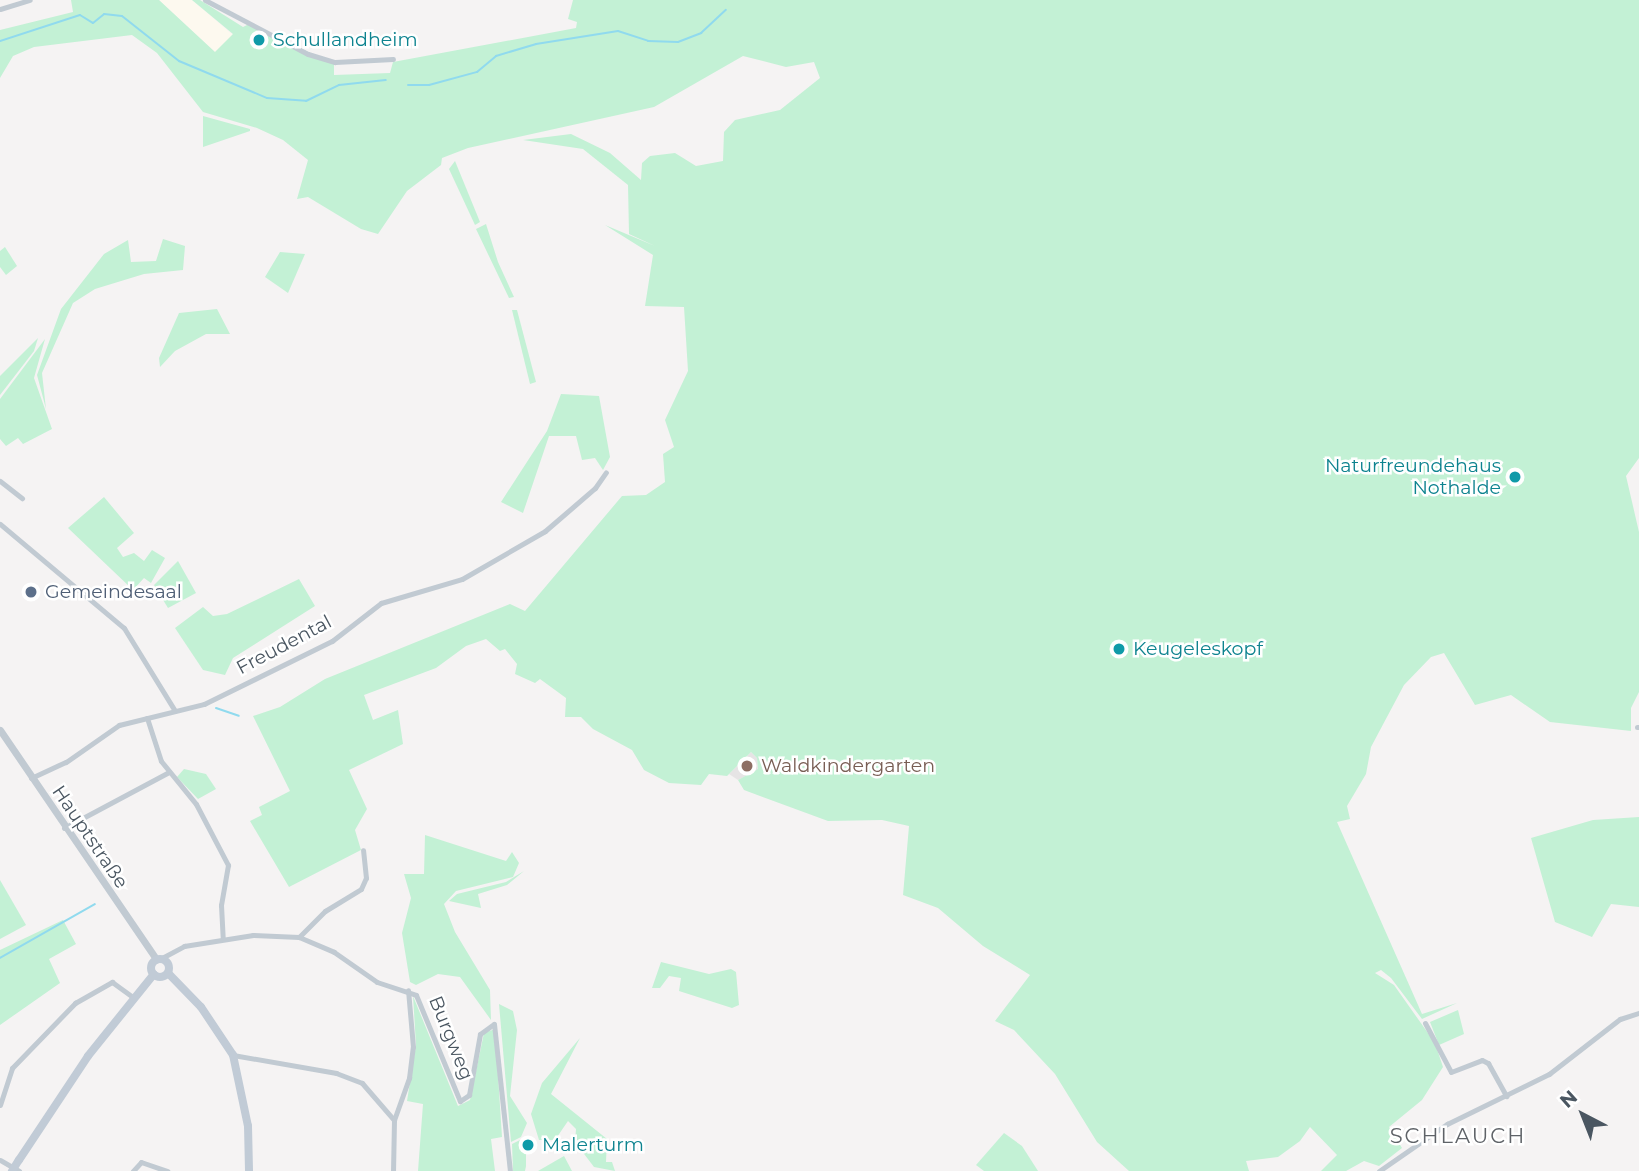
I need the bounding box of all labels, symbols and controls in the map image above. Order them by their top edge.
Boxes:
place label: Schullandheim [273,29,418,51]
marker: Schullandheim [251,32,267,48]
place label: Naturfreundehaus Nothalde [1325,455,1501,499]
marker: Naturfreundehaus Nothalde [1507,469,1523,485]
place label: Gemeindesaal [45,581,182,603]
marker: Gemeindesaal [23,584,39,600]
street label: Freudental [233,610,335,680]
place label: Keugeleskopf [1133,638,1263,660]
marker: Keugeleskopf [1111,641,1127,657]
place label: Waldkindergarten [761,755,935,777]
marker: Waldkindergarten [739,758,755,774]
street label: Hauptstraße [47,781,133,893]
street label: Burgweg [424,993,478,1083]
north arrow [1548,1080,1618,1150]
text: N [1555,1085,1582,1113]
district label: SCHLAUCH [1391,1123,1525,1149]
place label: Malerturm [542,1134,644,1156]
marker: Malerturm [520,1137,536,1153]

